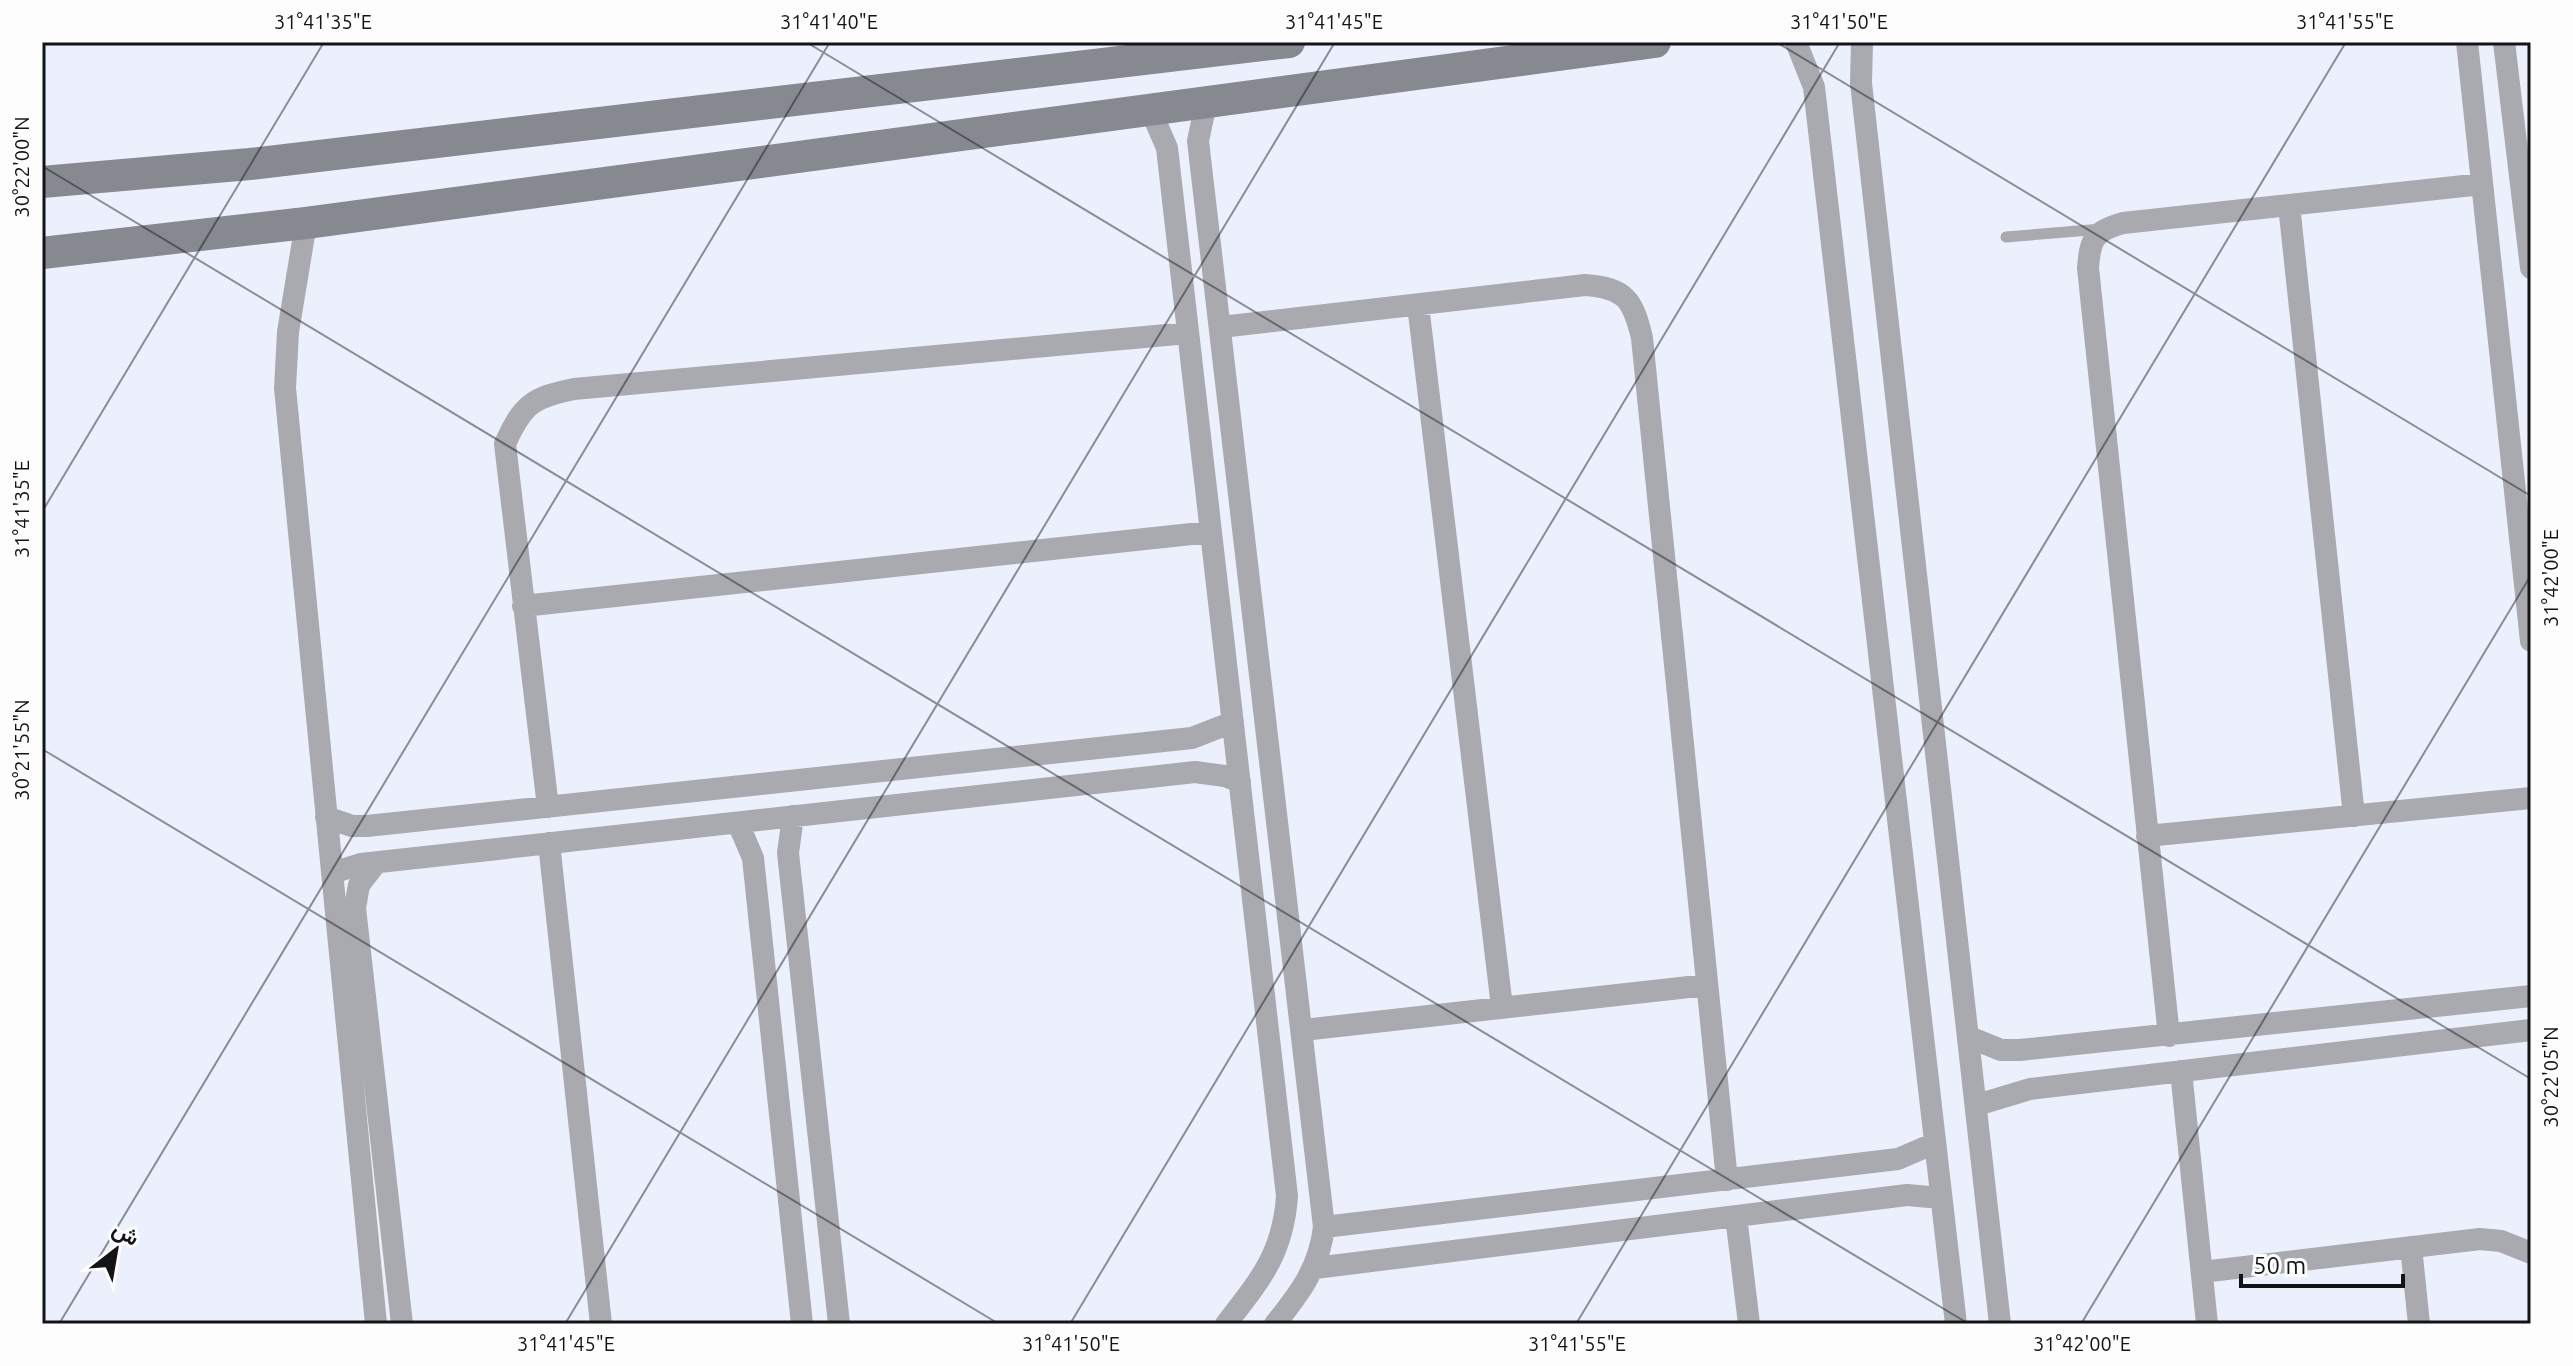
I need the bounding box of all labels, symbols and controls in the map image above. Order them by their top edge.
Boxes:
text: 31°41'35"E [274,10,372,33]
text: 31°41'40"E [780,10,878,33]
text: 31°41'45"E [1285,10,1383,33]
text: 31°41'50"E [1790,10,1888,33]
text: 31°41'55"E [2296,10,2394,33]
text: 30°22'00"N [10,116,33,218]
text: 31°41'35"E [10,460,33,558]
text: 31°42'00"E [2539,529,2562,627]
text: 30°21'55"N [10,699,33,801]
text: 30°22'05"N [2539,1026,2562,1128]
north arrow [76,1210,156,1290]
text: ش [108,1215,144,1252]
scale bar [2241,1238,2403,1288]
text: 50 m [2253,1252,2306,1279]
text: 31°41'45"E [517,1332,615,1355]
text: 31°41'50"E [1022,1332,1120,1355]
text: 31°41'55"E [1528,1332,1626,1355]
text: 31°42'00"E [2033,1332,2131,1355]

